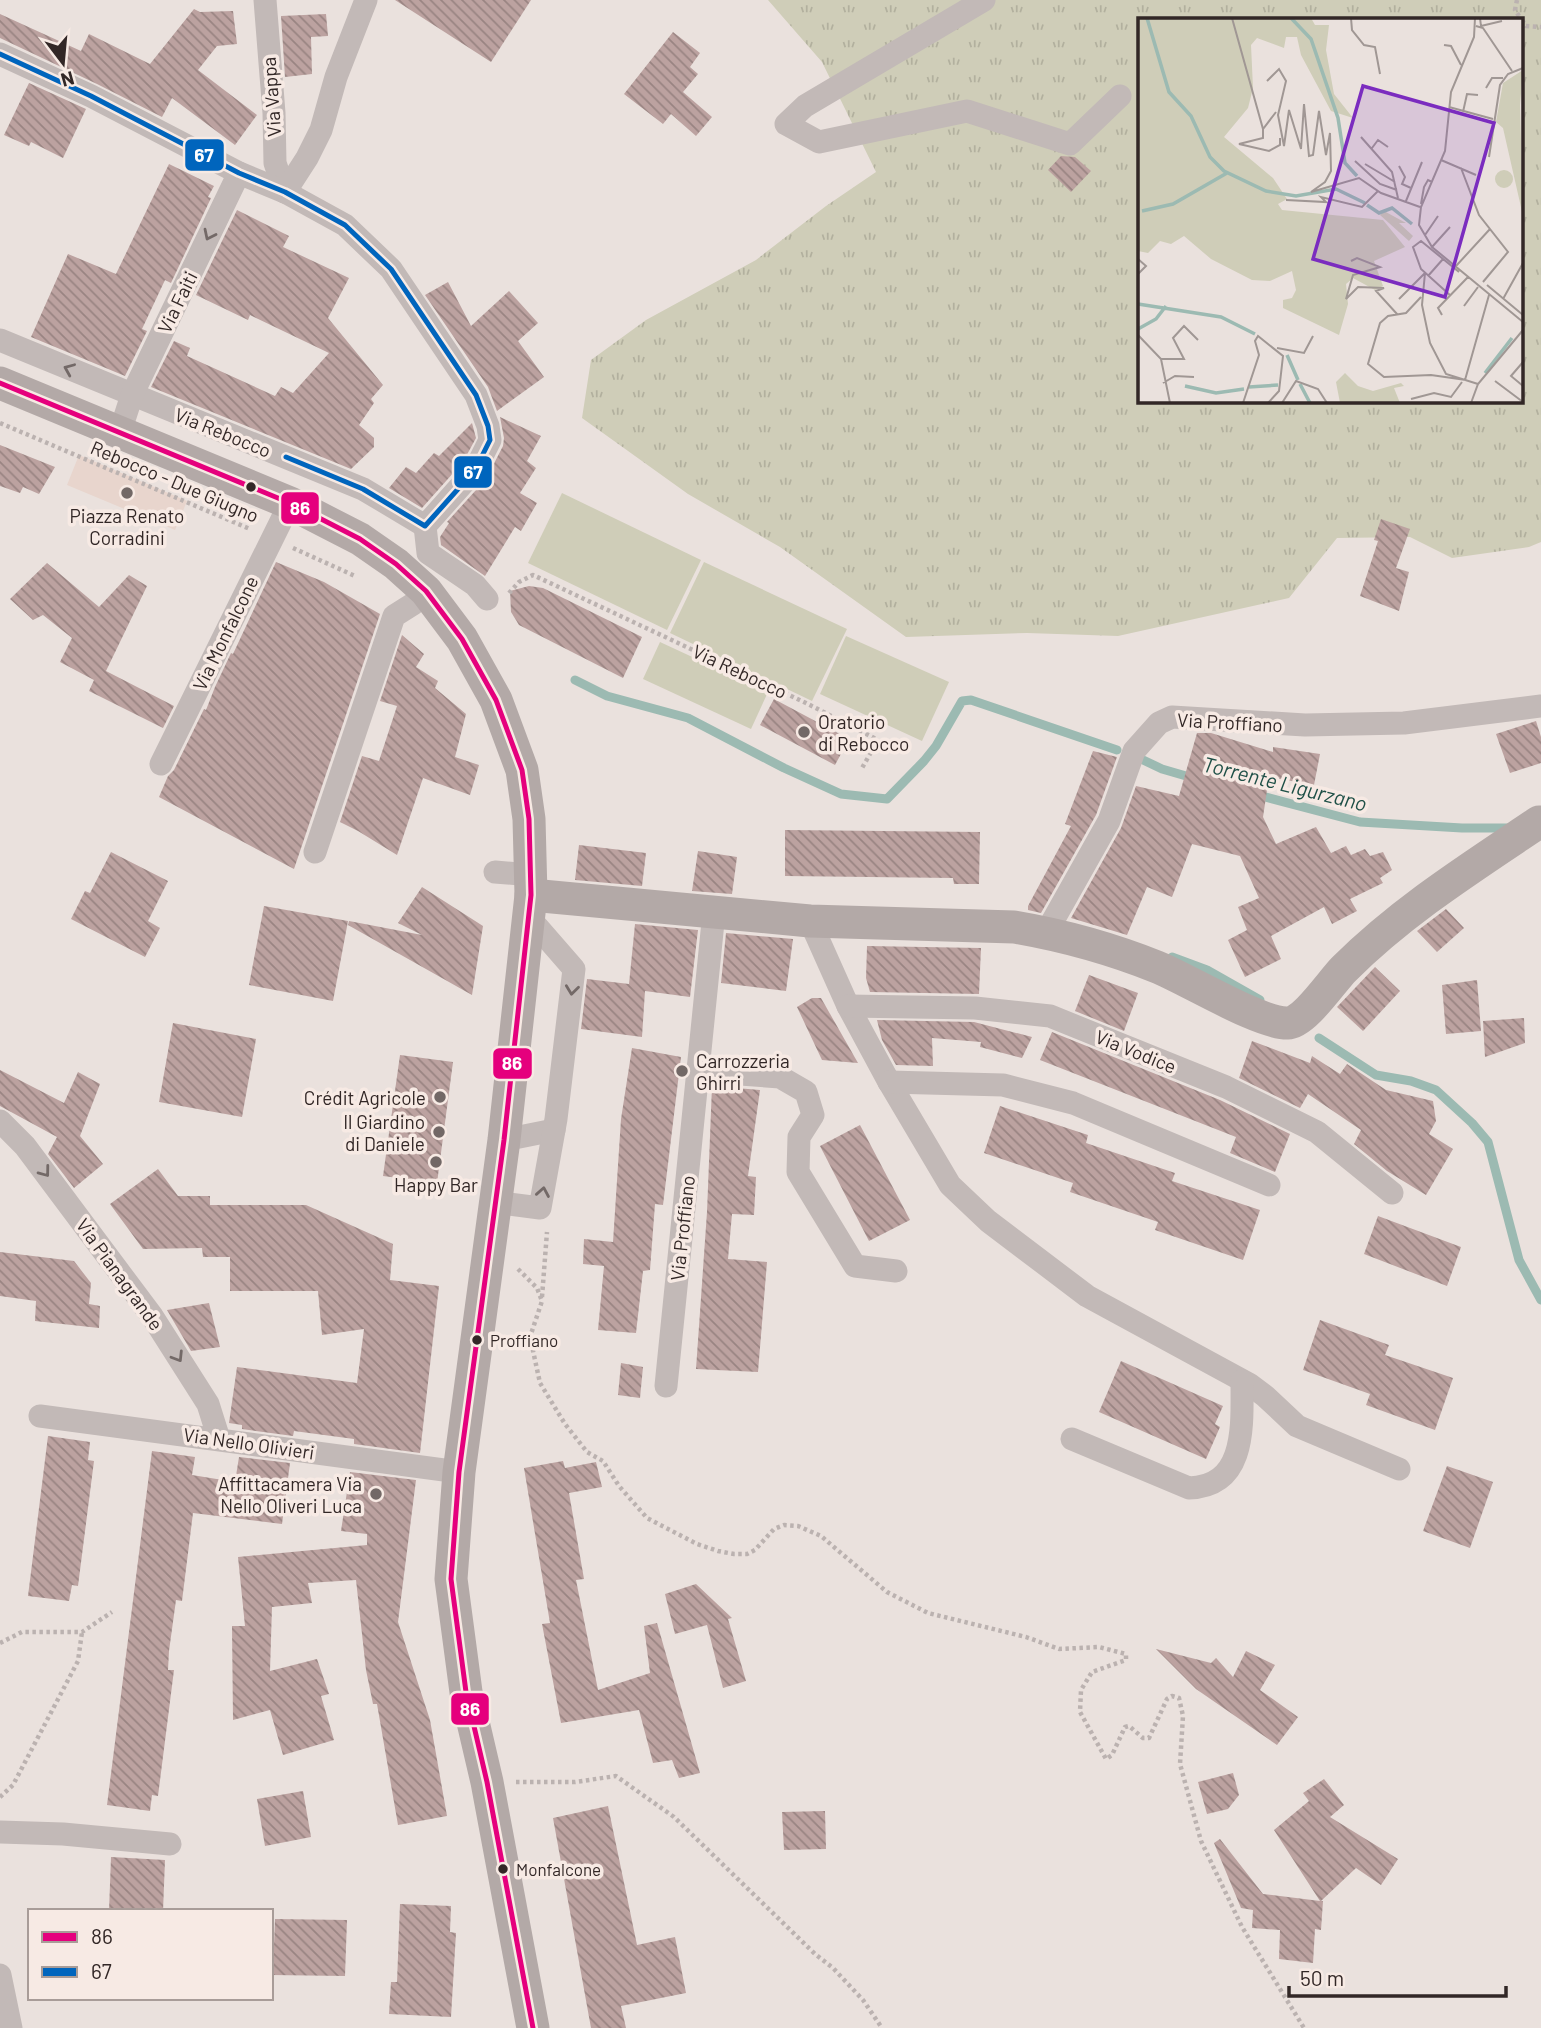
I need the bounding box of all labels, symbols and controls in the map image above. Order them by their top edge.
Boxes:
inset map [1138,18,1524,402]
north arrow [28,28,98,98]
street label: Via Vappa [257,56,285,138]
text: N [59,67,77,93]
line badge: 67 [184,138,225,172]
text: 67 [194,143,214,166]
one-way arrow [203,228,217,240]
street label: Via Faiti [152,267,202,337]
one-way arrow [64,363,76,377]
street label: Via Rebocco [171,402,275,462]
street label: Rebocco - Due Giugno [88,435,262,527]
line badge: 67 [453,455,493,489]
text: 67 [463,460,483,483]
unlabelled marker [244,480,258,494]
marker: Piazza Renato Corradini [119,485,135,501]
line badge: 86 [280,491,320,525]
text: 86 [290,496,310,519]
place label: Piazza Renato Corradini [70,504,184,549]
street label: Via Monfalcone [187,572,263,694]
street label: Via Rebocco [689,639,791,703]
street label: Via Proffiano [1177,708,1283,736]
place label: Oratorio di Rebocco [818,710,909,755]
marker: Oratorio di Rebocco [796,724,812,740]
water label: Torrente Ligurzano [1200,751,1370,815]
one-way arrow [564,984,579,996]
street label: Via Vodice [1092,1024,1180,1078]
line badge: 86 [492,1047,533,1080]
place label: Carrozzeria Ghirri [696,1049,790,1094]
text: 86 [502,1051,522,1074]
marker: Carrozzeria Ghirri [674,1063,690,1079]
place label: Crédit Agricole [304,1086,426,1109]
marker: Crédit Agricole [432,1089,448,1105]
place label: Il Giardino di Daniele [343,1110,425,1155]
marker: Il Giardino di Daniele [431,1124,447,1140]
marker: Happy Bar [428,1154,444,1170]
one-way arrow [36,1165,49,1177]
place label: Happy Bar [394,1173,478,1196]
street label: Via Proffiano [665,1174,699,1282]
one-way arrow [535,1186,550,1198]
street label: Via Pianagrande [72,1214,168,1334]
place label: Proffiano [490,1330,558,1350]
marker: Proffiano [470,1333,484,1347]
one-way arrow [170,1349,183,1362]
street label: Via Nello Olivieri [182,1422,316,1464]
place label: Affittacamera Via Nello Oliveri Luca [218,1472,362,1517]
marker: Affittacamera Via Nello Oliveri Luca [368,1486,384,1502]
line badge: 86 [450,1692,490,1726]
text: 86 [460,1697,480,1720]
place label: Monfalcone [516,1859,601,1879]
marker: Monfalcone [496,1862,510,1876]
legend [28,1909,273,2000]
text: 86 [91,1923,113,1948]
scale bar [1289,1954,1506,1998]
text: 67 [91,1958,112,1983]
text: 50 m [1300,1965,1344,1990]

